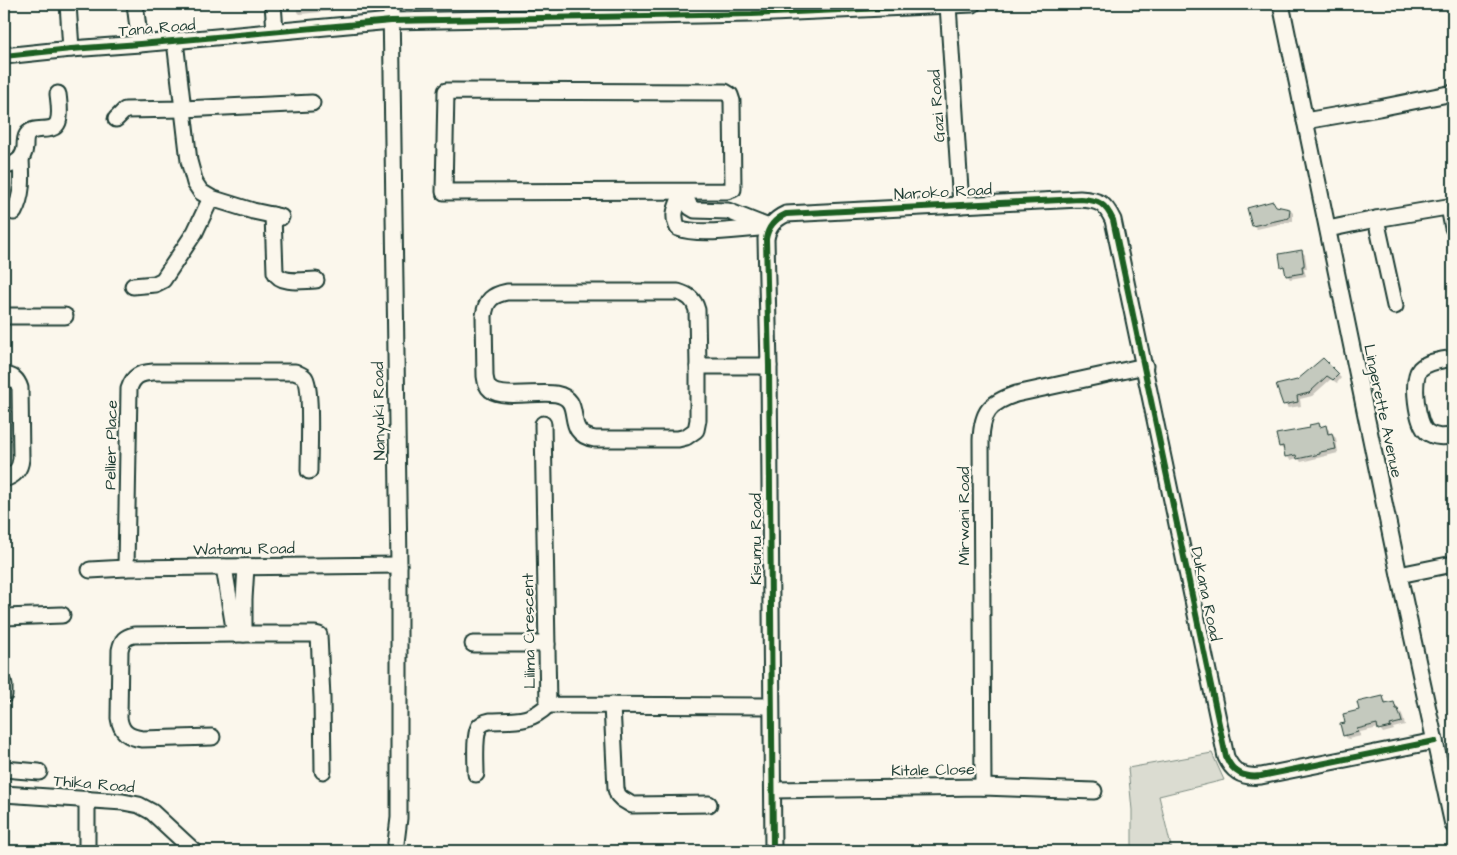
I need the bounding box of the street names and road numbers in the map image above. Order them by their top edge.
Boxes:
street label: Tana Road [117,14,197,42]
street label: Gazi Road [923,69,951,143]
street label: Naroko Road [893,178,993,206]
street label: Lingerette Avenue [1357,342,1408,480]
street label: Nanyuki Road [367,362,392,460]
street label: Pellier Place [99,400,123,490]
street label: Mirwani Road [953,466,975,566]
street label: Kisumu Road [745,493,767,585]
street label: Watamu Road [193,537,295,561]
street label: Dukana Road [1185,545,1227,643]
street label: Lilima Crescent [517,573,541,689]
street label: Kitale Close [891,758,975,782]
street label: Thika Road [52,769,136,799]

